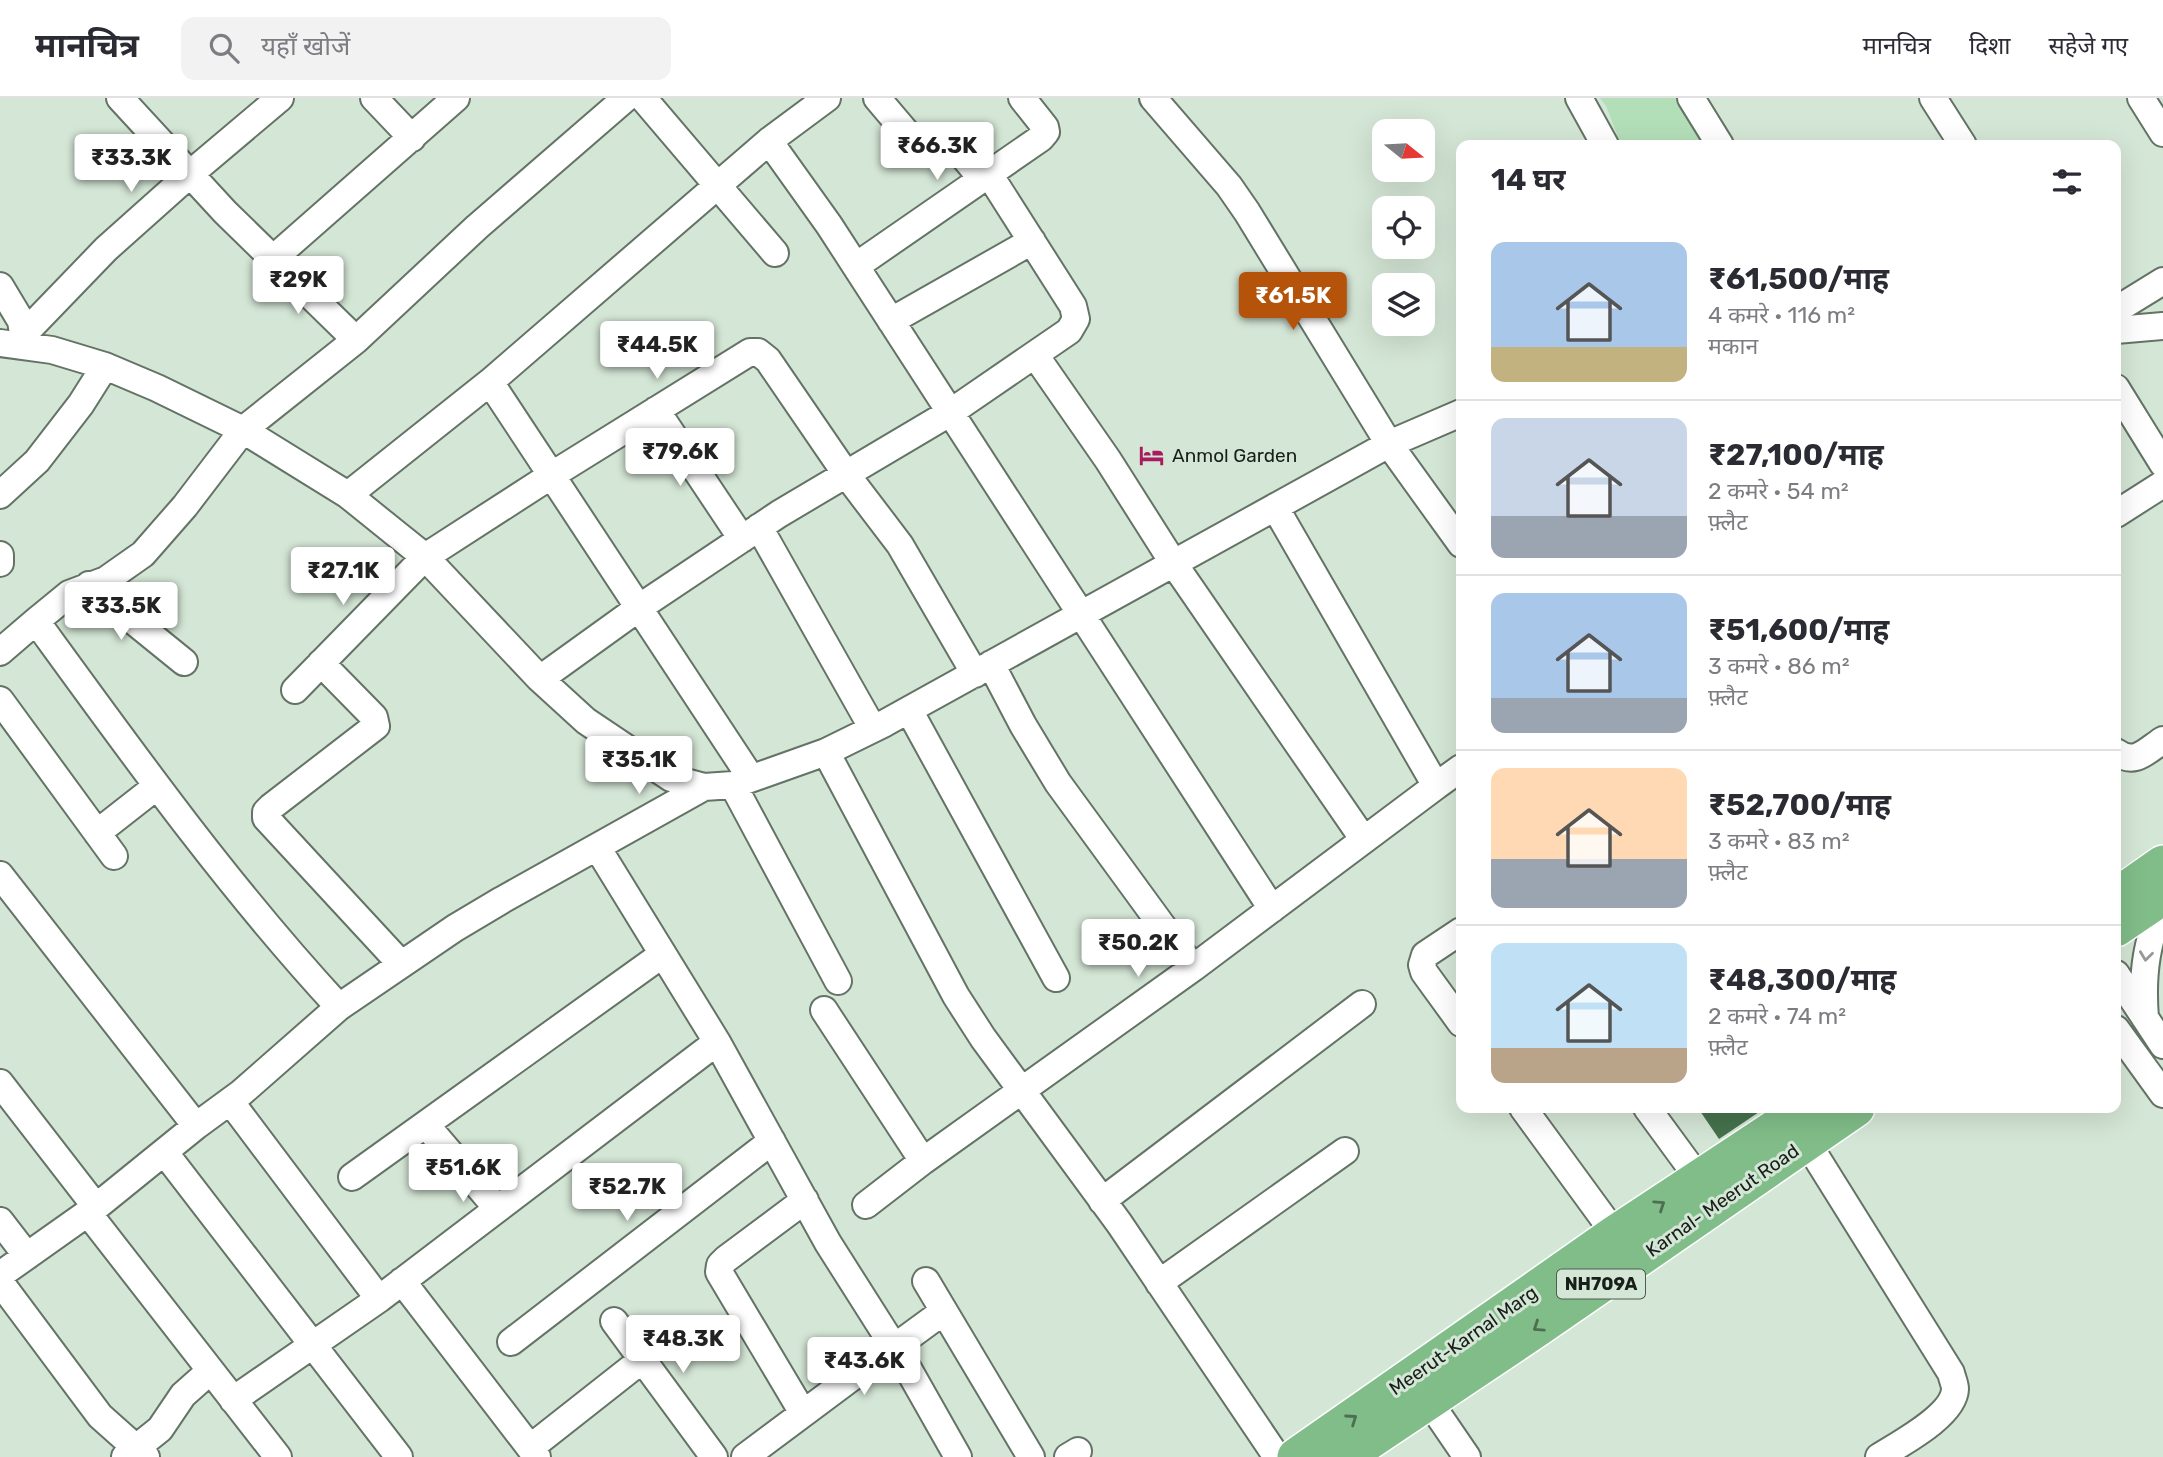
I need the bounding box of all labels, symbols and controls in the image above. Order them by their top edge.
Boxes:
search box [181,17,671,80]
text: मानचित्र [35,26,139,65]
icon: search [205,29,243,67]
text: यहाँ खोजें [261,31,350,62]
text: मानचित्र [1862,32,1931,60]
text: दिशा [1969,32,2011,60]
text: सहेजे गए [2049,32,2128,60]
north arrow [1372,119,1435,182]
map controls [1372,119,1435,336]
pin: ₹66.3K [880,122,994,182]
text: ₹66.3K [897,131,977,159]
pin: ₹33.3K [74,134,188,194]
text: ₹33.3K [90,143,172,171]
text: 14 घर [1491,162,1565,198]
icon: filters [2048,163,2086,201]
button: locate [1372,196,1435,259]
pin: ₹29K [257,256,339,316]
text: ₹61,500/माह [1708,261,1889,297]
text: ₹29K [269,265,327,293]
icon: home [1547,270,1631,354]
pin: ₹61.5K [1236,272,1350,332]
button: layers [1372,273,1435,336]
text: ₹61.5K [1255,281,1331,309]
text: 4 कमरे · 116 m² [1708,301,1855,329]
pin: ₹44.5K [600,322,714,381]
text: ₹44.5K [616,330,698,358]
text: मकान [1708,332,1758,360]
pin: ₹79.6K [623,428,737,488]
text: ₹79.6K [641,437,719,465]
text: ₹27,100/माह [1708,437,1884,473]
hotel icon: Anmol Garden [1138,441,1166,469]
place label: Anmol Garden [1172,444,1297,467]
icon: home [1547,446,1631,530]
text: 2 कमरे · 54 m² [1708,477,1849,505]
text: फ़्लैट [1708,508,1748,536]
pin: ₹27.1K [286,547,400,607]
text: ₹27.1K [307,556,379,584]
pin: ₹33.5K [64,582,178,642]
text: ₹33.5K [81,591,161,619]
text: ₹51,600/माह [1708,612,1889,648]
icon: home [1547,621,1631,705]
text: 3 कमरे · 86 m² [1708,652,1850,680]
text: फ़्लैट [1708,683,1748,711]
pin: ₹35.1K [582,736,696,796]
text: ₹35.1K [601,745,677,773]
text: ₹52,700/माह [1708,787,1891,823]
icon: home [1547,796,1631,880]
text: 3 कमरे · 83 m² [1708,827,1850,855]
text: फ़्लैट [1708,858,1748,886]
pin: ₹50.2K [1081,920,1195,979]
text: ₹50.2K [1098,928,1178,956]
one-way arrow [2139,950,2154,962]
text: ₹48,300/माह [1708,962,1896,998]
icon: home [1547,971,1631,1055]
text: 2 कमरे · 74 m² [1708,1002,1846,1030]
text: फ़्लैट [1708,1033,1748,1061]
street label: Karnal- Meerut Road [1641,1139,1803,1262]
pin: ₹51.6K [406,1144,520,1204]
text: ₹51.6K [425,1153,501,1181]
pin: ₹52.7K [570,1164,684,1223]
text: ₹52.7K [588,1172,666,1200]
one-way arrow [1652,1201,1665,1213]
road number: NH709A [1557,1269,1645,1298]
street label: Meerut-Karnal Marg [1385,1281,1542,1400]
pin: ₹48.3K [626,1316,740,1375]
one-way arrow [1533,1319,1546,1332]
text: ₹48.3K [642,1324,724,1352]
pin: ₹43.6K [807,1338,921,1397]
text: ₹43.6K [823,1346,905,1374]
one-way arrow [1344,1415,1357,1427]

